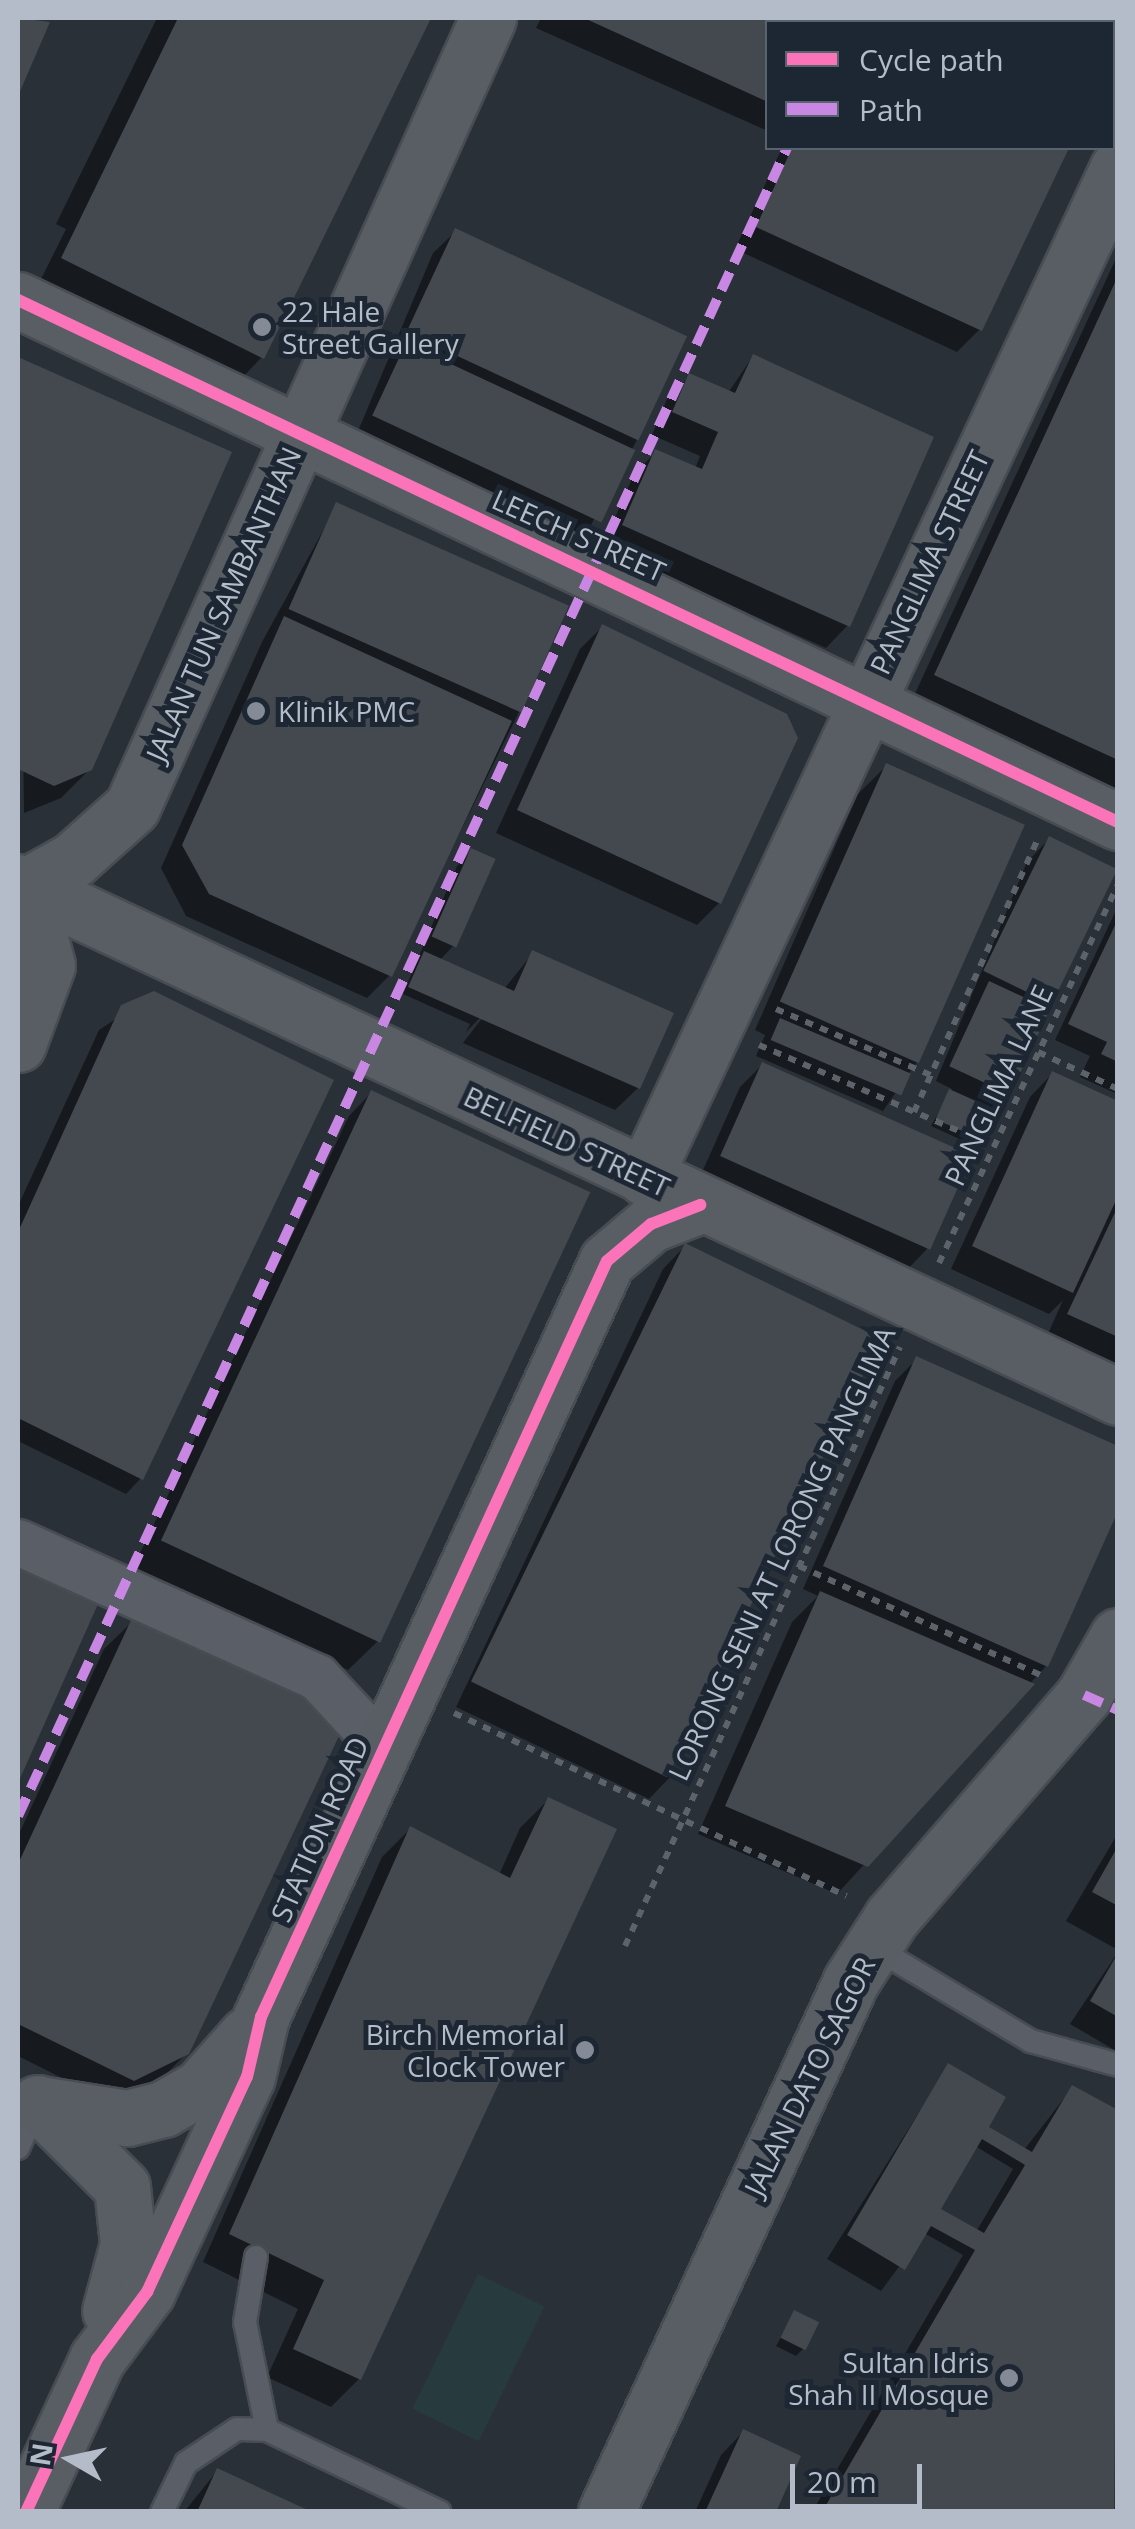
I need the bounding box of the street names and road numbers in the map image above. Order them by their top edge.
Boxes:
street label: JALAN TUN SAMBANTHAN [138,442,308,766]
street label: PANGLIMA STREET [862,445,996,679]
street label: LEECH STREET [487,482,671,588]
street label: PANGLIMA LANE [937,979,1059,1191]
street label: BELFIELD STREET [459,1079,675,1203]
street label: LORONG SENI AT LORONG PANGLIMA [661,1321,901,1785]
street label: STATION ROAD [263,1731,375,1927]
street label: JALAN DATO SAGOR [737,1951,881,2201]

